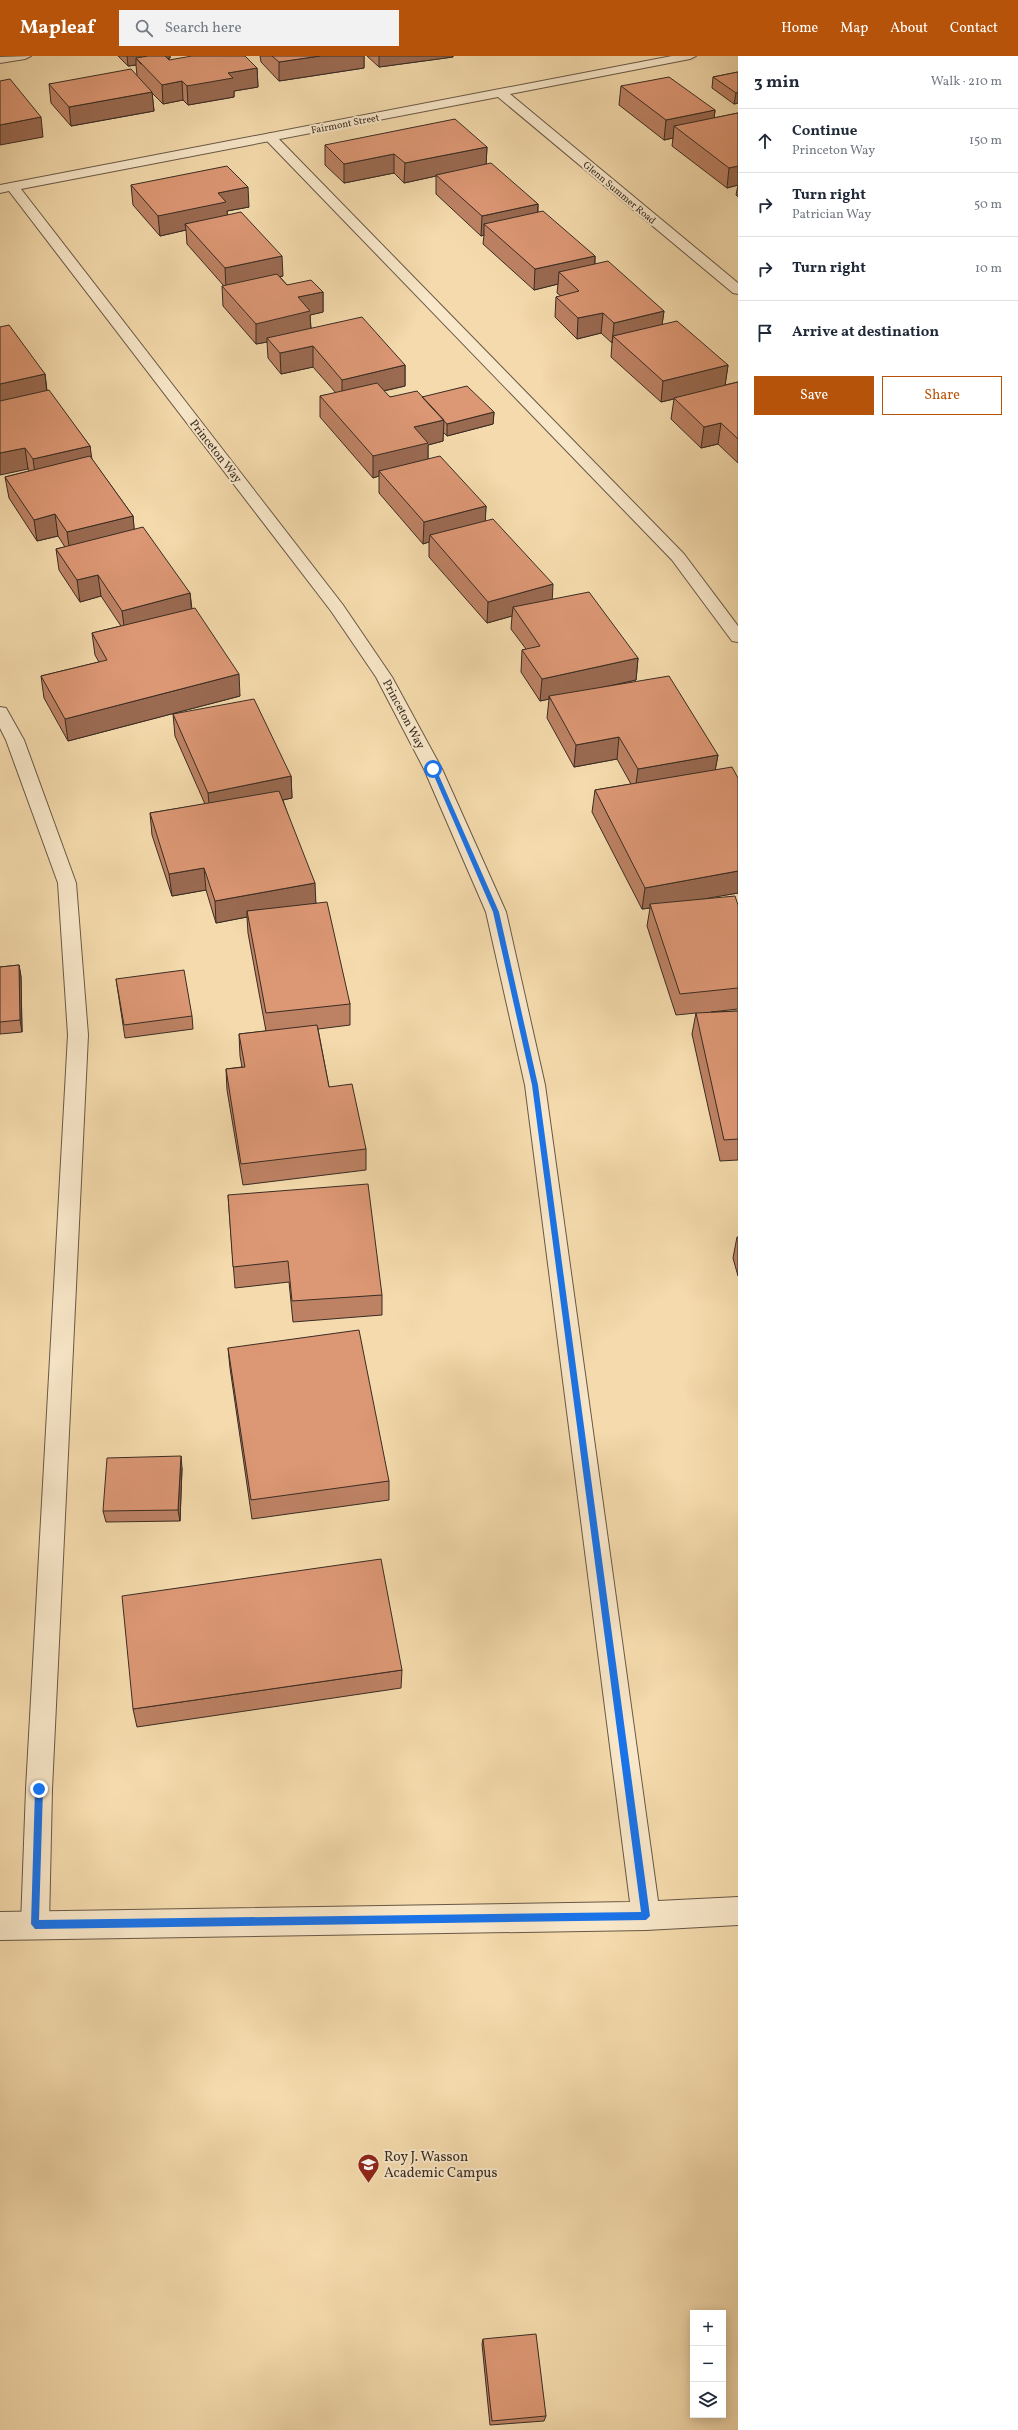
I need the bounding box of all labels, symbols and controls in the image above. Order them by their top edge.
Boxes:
search box [119,10,399,46]
text: Mapleaf [20,15,95,41]
icon: search [133,17,155,39]
text: Search here [165,18,242,39]
text: Home [781,19,818,38]
text: Map [840,19,868,38]
text: About [890,19,928,38]
text: Contact [950,19,998,38]
text: 3 min [754,71,800,94]
text: Walk · 210 m [931,73,1002,91]
street label: Fairmont Street [310,110,381,137]
text: Continue [792,121,857,142]
icon: ahead [754,130,776,152]
text: 150 m [969,132,1002,150]
text: Princeton Way [792,142,875,160]
street label: Glenn Summer Road [580,158,659,228]
text: Turn right [792,185,866,206]
icon: right [754,194,776,216]
text: 50 m [974,196,1002,214]
text: Patrician Way [792,206,871,224]
icon: right [754,258,776,280]
text: Turn right [792,258,866,279]
text: 10 m [975,260,1002,278]
icon: arrive [754,322,776,344]
text: Arrive at destination [792,322,939,343]
button: Save [754,376,874,415]
button: Share [882,376,1002,415]
street label: Princeton Way [185,416,245,487]
street label: Princeton Way [378,677,428,753]
route start [424,760,442,778]
route end [30,1780,48,1798]
place label: Roy J. Wasson Academic Campus [384,2148,497,2183]
school or university icon: Roy J. Wasson Academic Campus [356,2151,382,2184]
map controls [690,2310,726,2418]
button: + [690,2310,726,2346]
button: − [690,2346,726,2382]
button: layers [690,2382,726,2418]

